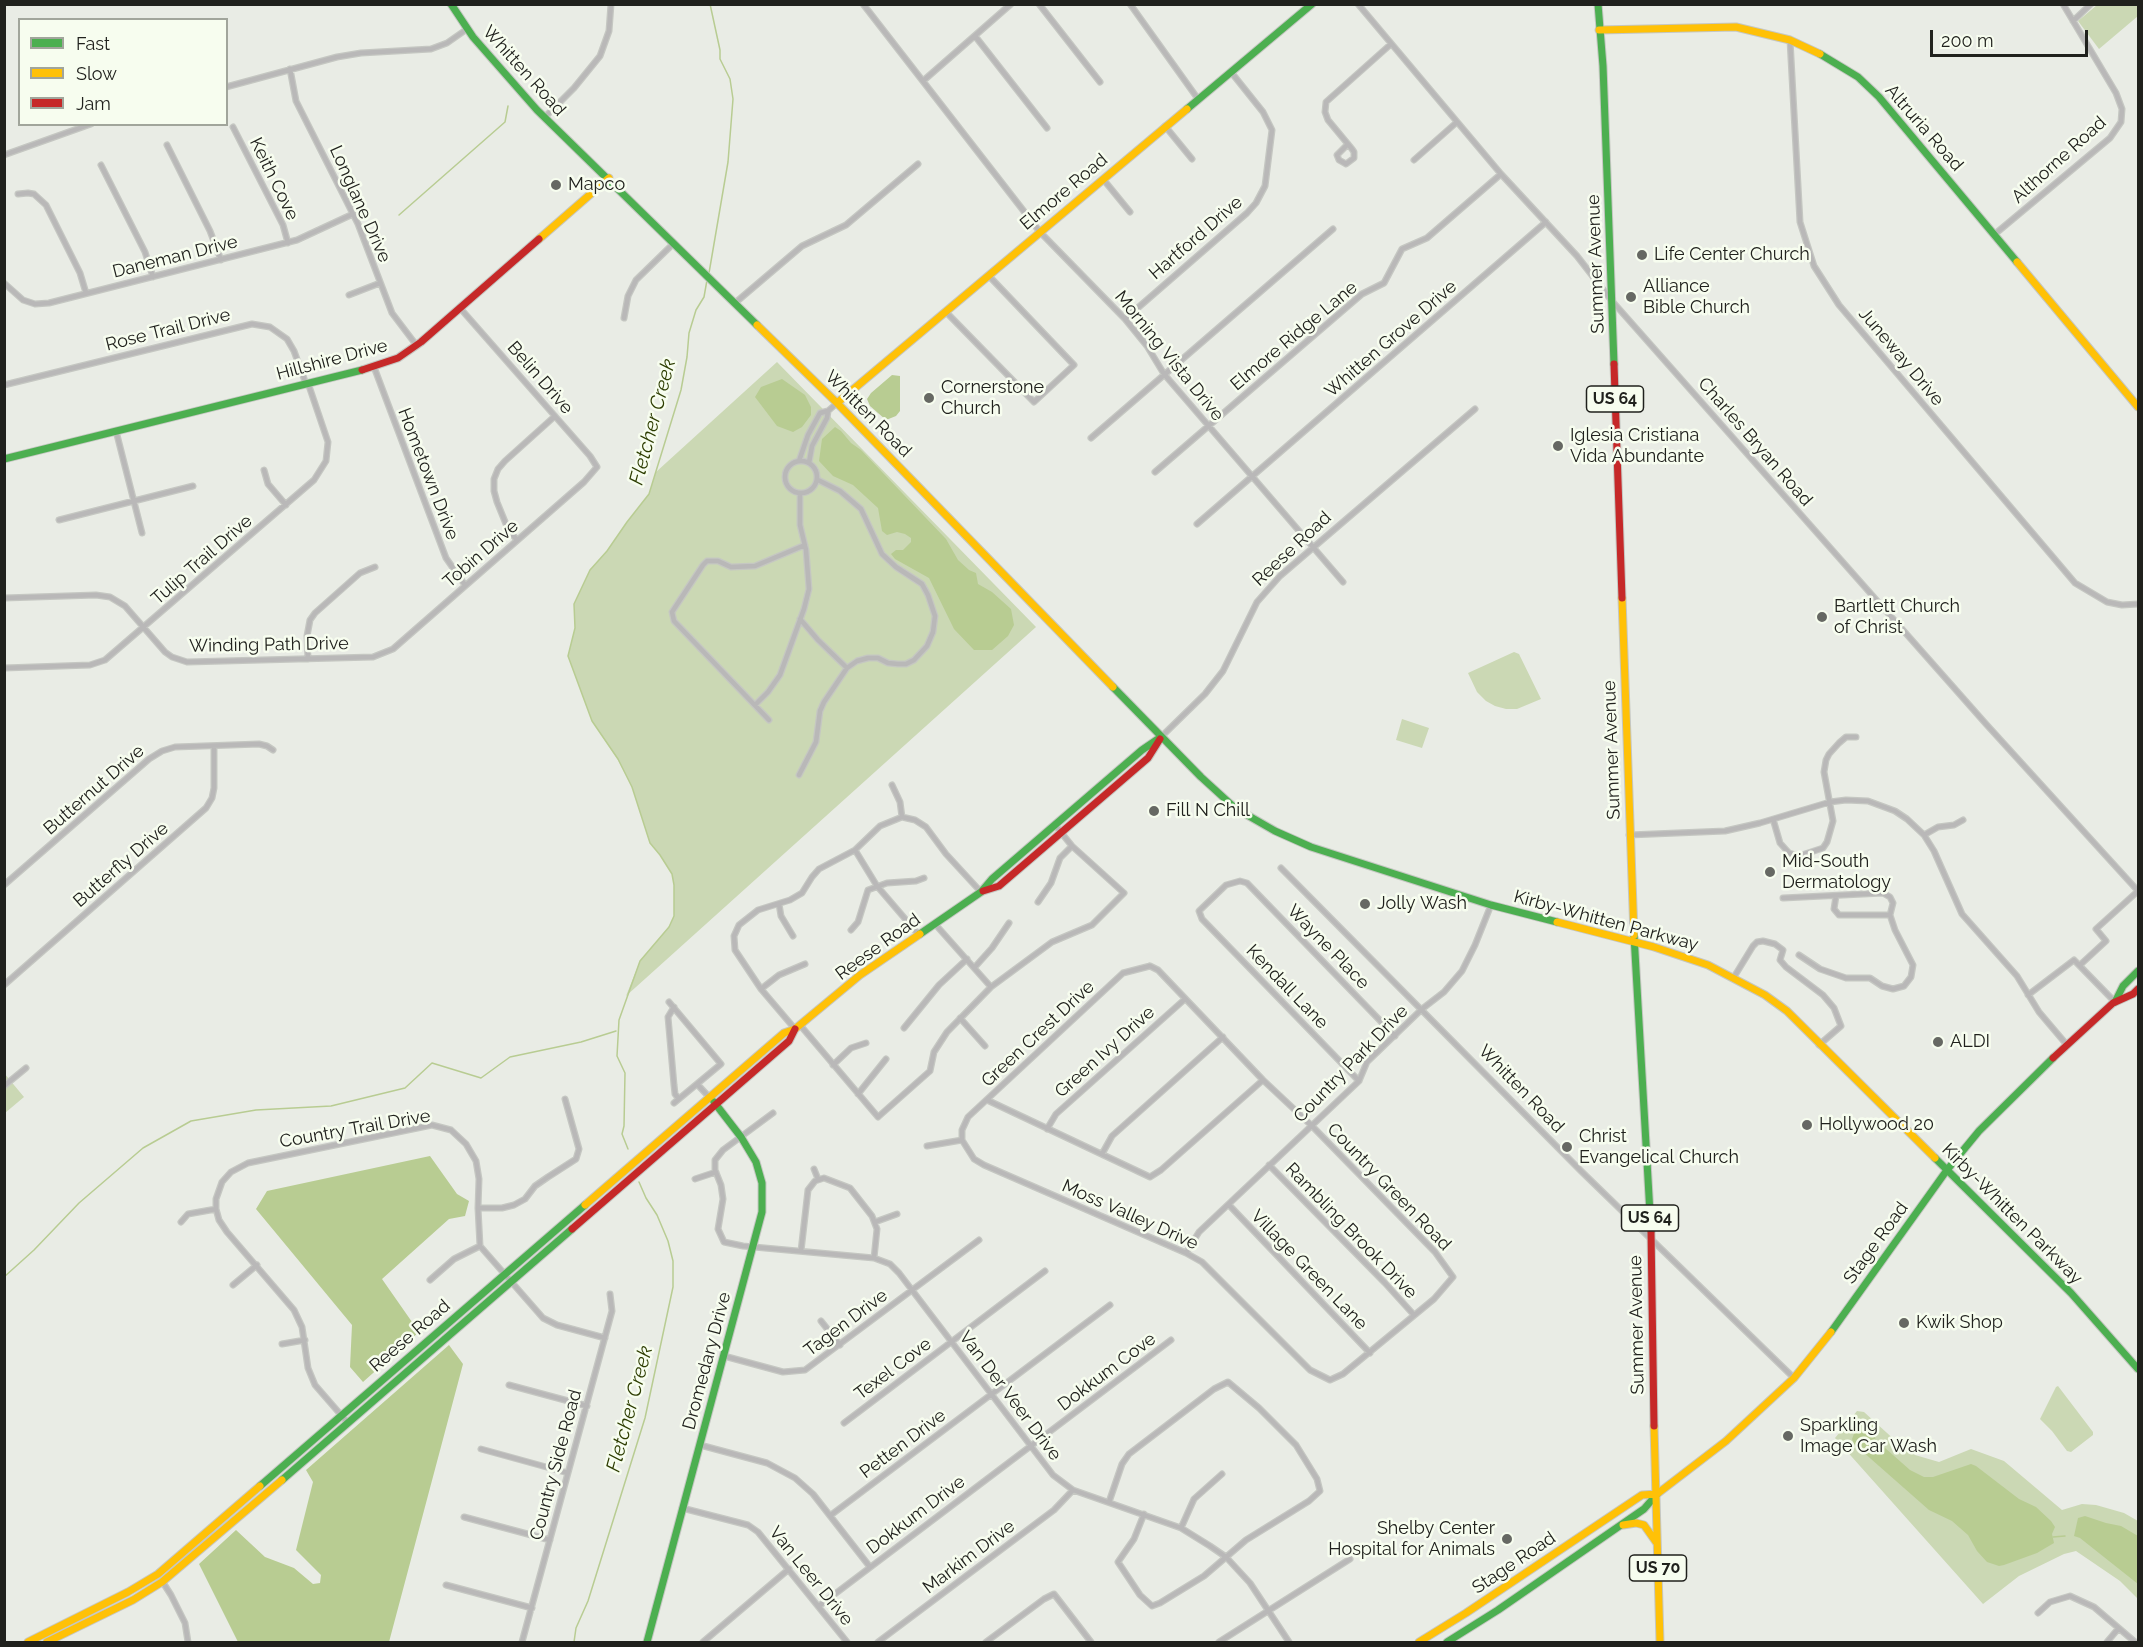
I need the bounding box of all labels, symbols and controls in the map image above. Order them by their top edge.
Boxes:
legend [18,18,228,126]
scale bar [1933,18,2090,56]
street label: Whitten Road [478,21,570,121]
text: 200 m [1941,30,1994,51]
text: Fast [76,33,110,54]
text: Slow [76,63,117,84]
street label: Altruria Road [1880,80,1968,176]
text: Jam [76,93,111,114]
street label: Althorne Road [2007,112,2111,208]
street label: Keith Cove [245,134,303,224]
street label: Longlane Drive [325,142,395,266]
street label: Elmore Road [1016,149,1112,235]
place label: Mapco [568,174,625,196]
marker: Mapco [549,178,563,192]
street label: Hartford Drive [1145,192,1247,284]
street label: Summer Avenue [1583,194,1609,334]
street label: Daneman Drive [110,231,240,283]
place label: Life Center Church [1654,244,1810,266]
marker: Life Center Church [1635,248,1649,262]
street label: Whitten Grove Drive [1321,276,1461,402]
place label: Alliance Bible Church [1643,276,1750,318]
street label: Elmore Ridge Lane [1226,277,1362,395]
street label: Morning Vista Drive [1110,286,1228,426]
marker: Alliance Bible Church [1624,290,1638,304]
street label: Rose Trail Drive [103,304,233,356]
street label: Juneway Drive [1854,304,1948,410]
street label: Hillshire Drive [274,335,390,385]
street label: Belin Drive [503,337,577,419]
water label: Fletcher Creek [625,356,681,488]
street label: Whitten Road [820,366,916,462]
street label: Charles Bryan Road [1693,373,1817,511]
place label: Cornerstone Church [941,377,1044,420]
road number: US 64 [1586,386,1644,412]
marker: Cornerstone Church [922,391,936,405]
street label: Hometown Drive [393,405,463,543]
place label: Iglesia Cristiana Vida Abundante [1570,425,1704,468]
marker: Iglesia Cristiana Vida Abundante [1551,439,1565,453]
street label: Reese Road [1248,507,1336,591]
street label: Tulip Trail Drive [147,510,257,610]
street label: Tobin Drive [439,515,523,593]
place label: Bartlett Church of Christ [1834,596,1960,638]
marker: Bartlett Church of Christ [1815,610,1829,624]
street label: Winding Path Drive [189,633,349,657]
street label: Summer Avenue [1599,680,1625,820]
street label: Butternut Drive [39,740,149,840]
place label: Fill N Chill [1166,800,1250,822]
marker: Fill N Chill [1147,804,1161,818]
street label: Butterfly Drive [69,818,173,912]
place label: Mid-South Dermatology [1782,851,1891,894]
marker: Mid-South Dermatology [1763,865,1777,879]
street label: Kirby-Whitten Parkway [1511,886,1701,956]
place label: Jolly Wash [1377,893,1467,915]
marker: Jolly Wash [1358,897,1372,911]
street label: Wayne Place [1282,900,1374,994]
street label: Reese Road [831,909,925,985]
street label: Kendall Lane [1241,940,1333,1034]
street label: Green Crest Drive [977,976,1099,1092]
street label: Country Park Drive [1289,1001,1413,1127]
street label: Green Ivy Drive [1051,1002,1159,1102]
place label: ALDI [1950,1031,1990,1053]
marker: ALDI [1931,1035,1945,1049]
street label: Whitten Road [1474,1041,1568,1137]
street label: Country Trail Drive [278,1105,432,1153]
place label: Hollywood 20 [1819,1114,1934,1136]
marker: Hollywood 20 [1800,1118,1814,1132]
street label: Country Green Road [1322,1119,1456,1255]
place label: Christ Evangelical Church [1579,1126,1739,1168]
street label: Kirby-Whitten Parkway [1937,1139,2087,1289]
marker: Christ Evangelical Church [1560,1140,1574,1154]
street label: Rambling Brook Drive [1280,1159,1422,1303]
street label: Moss Valley Drive [1059,1175,1201,1255]
street label: Stage Road [1839,1198,1913,1288]
street label: Village Green Lane [1246,1205,1372,1335]
road number: US 64 [1622,1205,1678,1231]
street label: Summer Avenue [1625,1255,1649,1395]
street label: Tagen Drive [800,1285,892,1361]
street label: Dromedary Drive [678,1290,736,1432]
street label: Reese Road [365,1295,455,1377]
place label: Kwik Shop [1916,1312,2003,1334]
marker: Kwik Shop [1897,1316,1911,1330]
street label: Van Der Veer Drive [954,1327,1066,1465]
street label: Dokkum Cove [1054,1328,1160,1416]
street label: Texel Cove [850,1333,936,1405]
water label: Fletcher Creek [602,1343,658,1475]
street label: Country Side Road [525,1387,587,1543]
street label: Petten Drive [856,1405,950,1483]
place label: Sparkling Image Car Wash [1800,1415,1937,1458]
marker: Sparkling Image Car Wash [1781,1429,1795,1443]
street label: Dokkum Drive [863,1471,969,1559]
street label: Markim Drive [919,1515,1019,1599]
place label: Shelby Center Hospital for Animals [1328,1518,1495,1561]
street label: Van Leer Drive [764,1522,858,1630]
street label: Stage Road [1468,1527,1560,1599]
marker: Shelby Center Hospital for Animals [1500,1532,1514,1546]
road number: US 70 [1630,1555,1686,1581]

